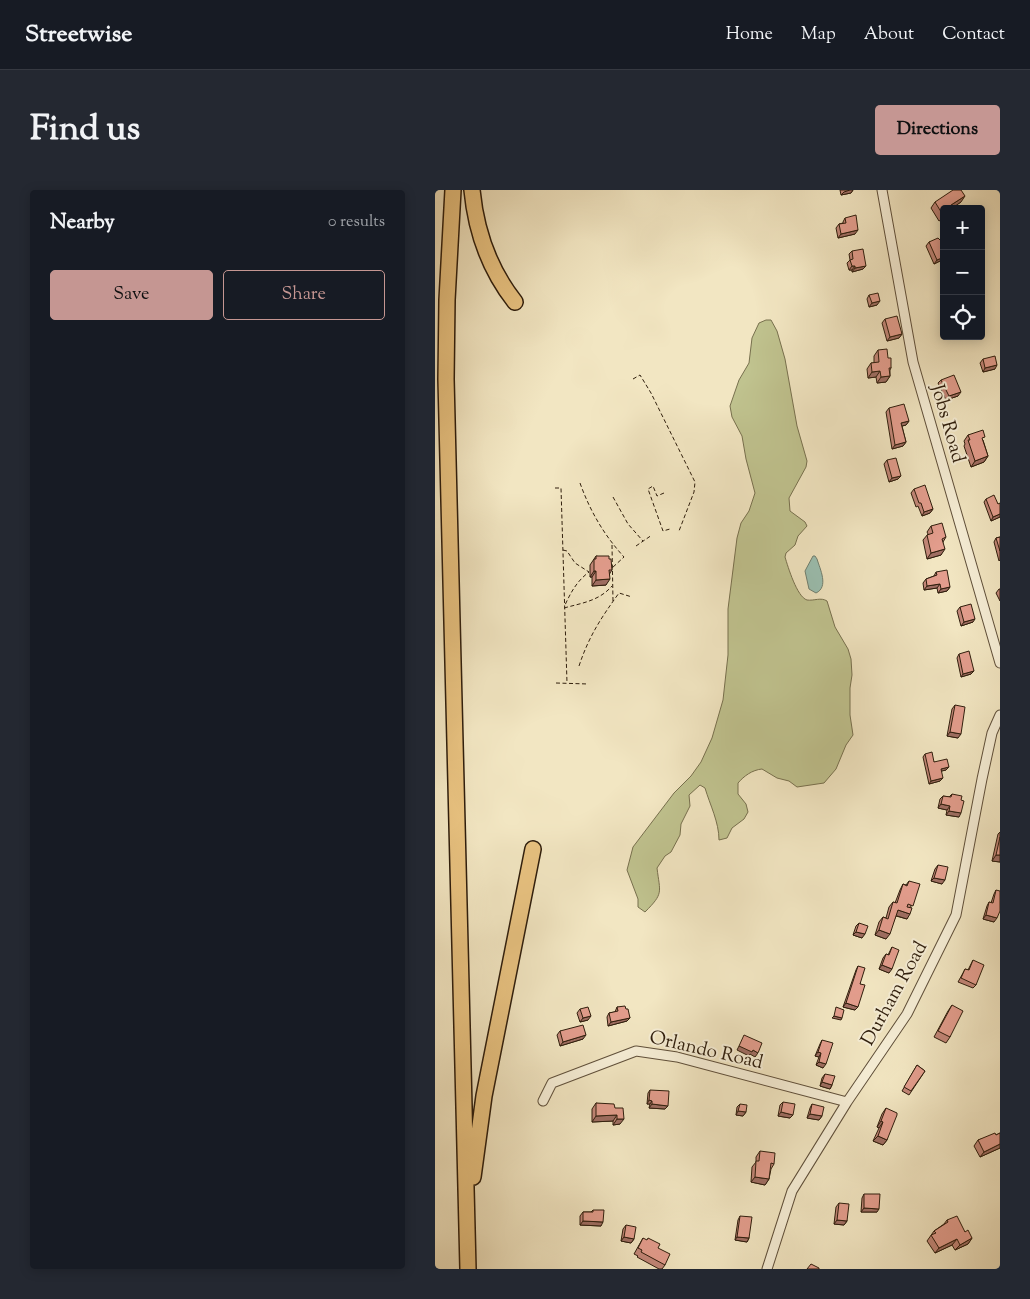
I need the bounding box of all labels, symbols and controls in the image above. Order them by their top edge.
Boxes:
text: Streetwise [25,18,132,52]
text: Home [726,22,773,48]
text: Map [801,22,836,48]
text: About [864,22,914,48]
text: Contact [942,22,1005,48]
text: Find us [30,105,140,156]
button: Directions [875,105,1000,155]
map controls [940,205,985,340]
button: + [940,205,985,250]
text: Nearby [50,208,115,238]
text: 0 results [328,211,385,234]
button: − [940,250,985,295]
button: Save [50,270,213,320]
button: Share [223,270,385,320]
button: locate [940,295,985,340]
street label: Jobs Road [923,381,971,467]
street label: Durham Road [855,937,935,1051]
street label: Orlando Road [646,1025,766,1077]

